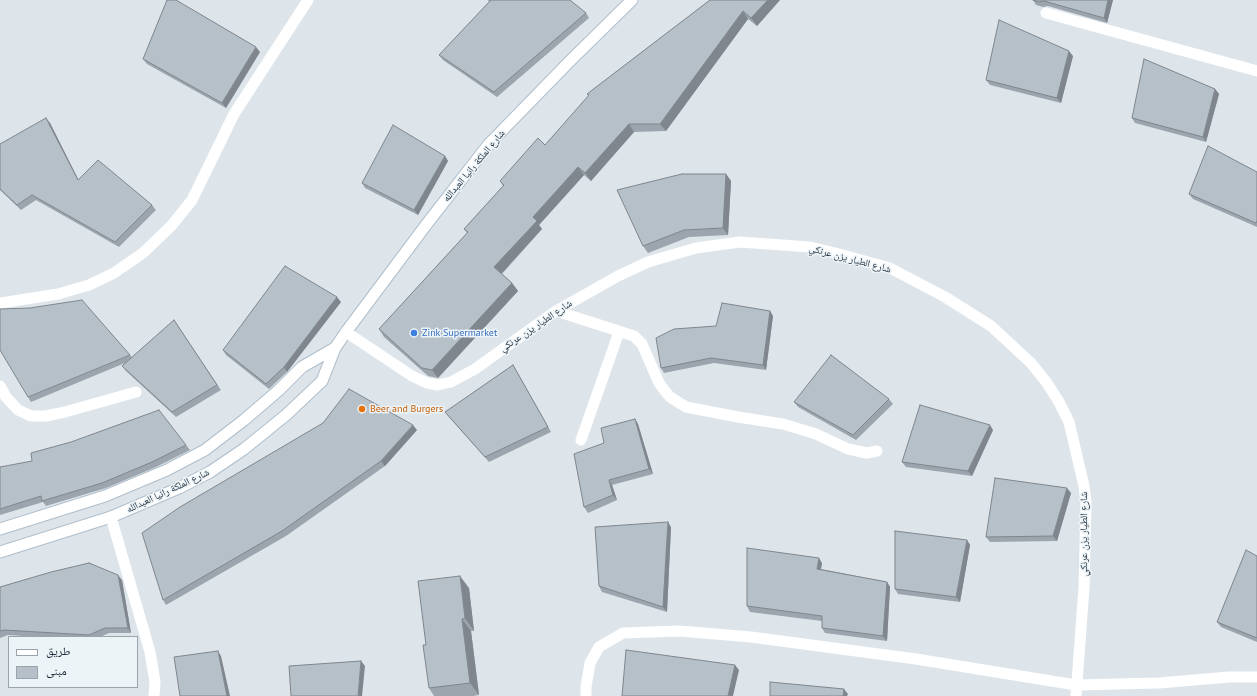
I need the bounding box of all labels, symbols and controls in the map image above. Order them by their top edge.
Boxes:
street label: شارع الملكة رانيا العبدالله [440,128,508,204]
street label: شارع الطيار يزن عرنكي [808,242,892,276]
street label: شارع الطيار يزن عرنكي [498,297,574,355]
place label: Zink Supermarket [422,327,497,339]
marker: Zink Supermarket [409,328,419,338]
place label: Beer and Burgers [370,403,443,415]
marker: Beer and Burgers [357,404,367,414]
street label: شارع الملكة رانيا العبدالله [125,467,211,515]
street label: شارع الطيار يزن عرنكي [1078,492,1090,576]
legend [8,636,138,688]
text: طريق [46,643,71,658]
text: مبنى [46,663,67,678]

